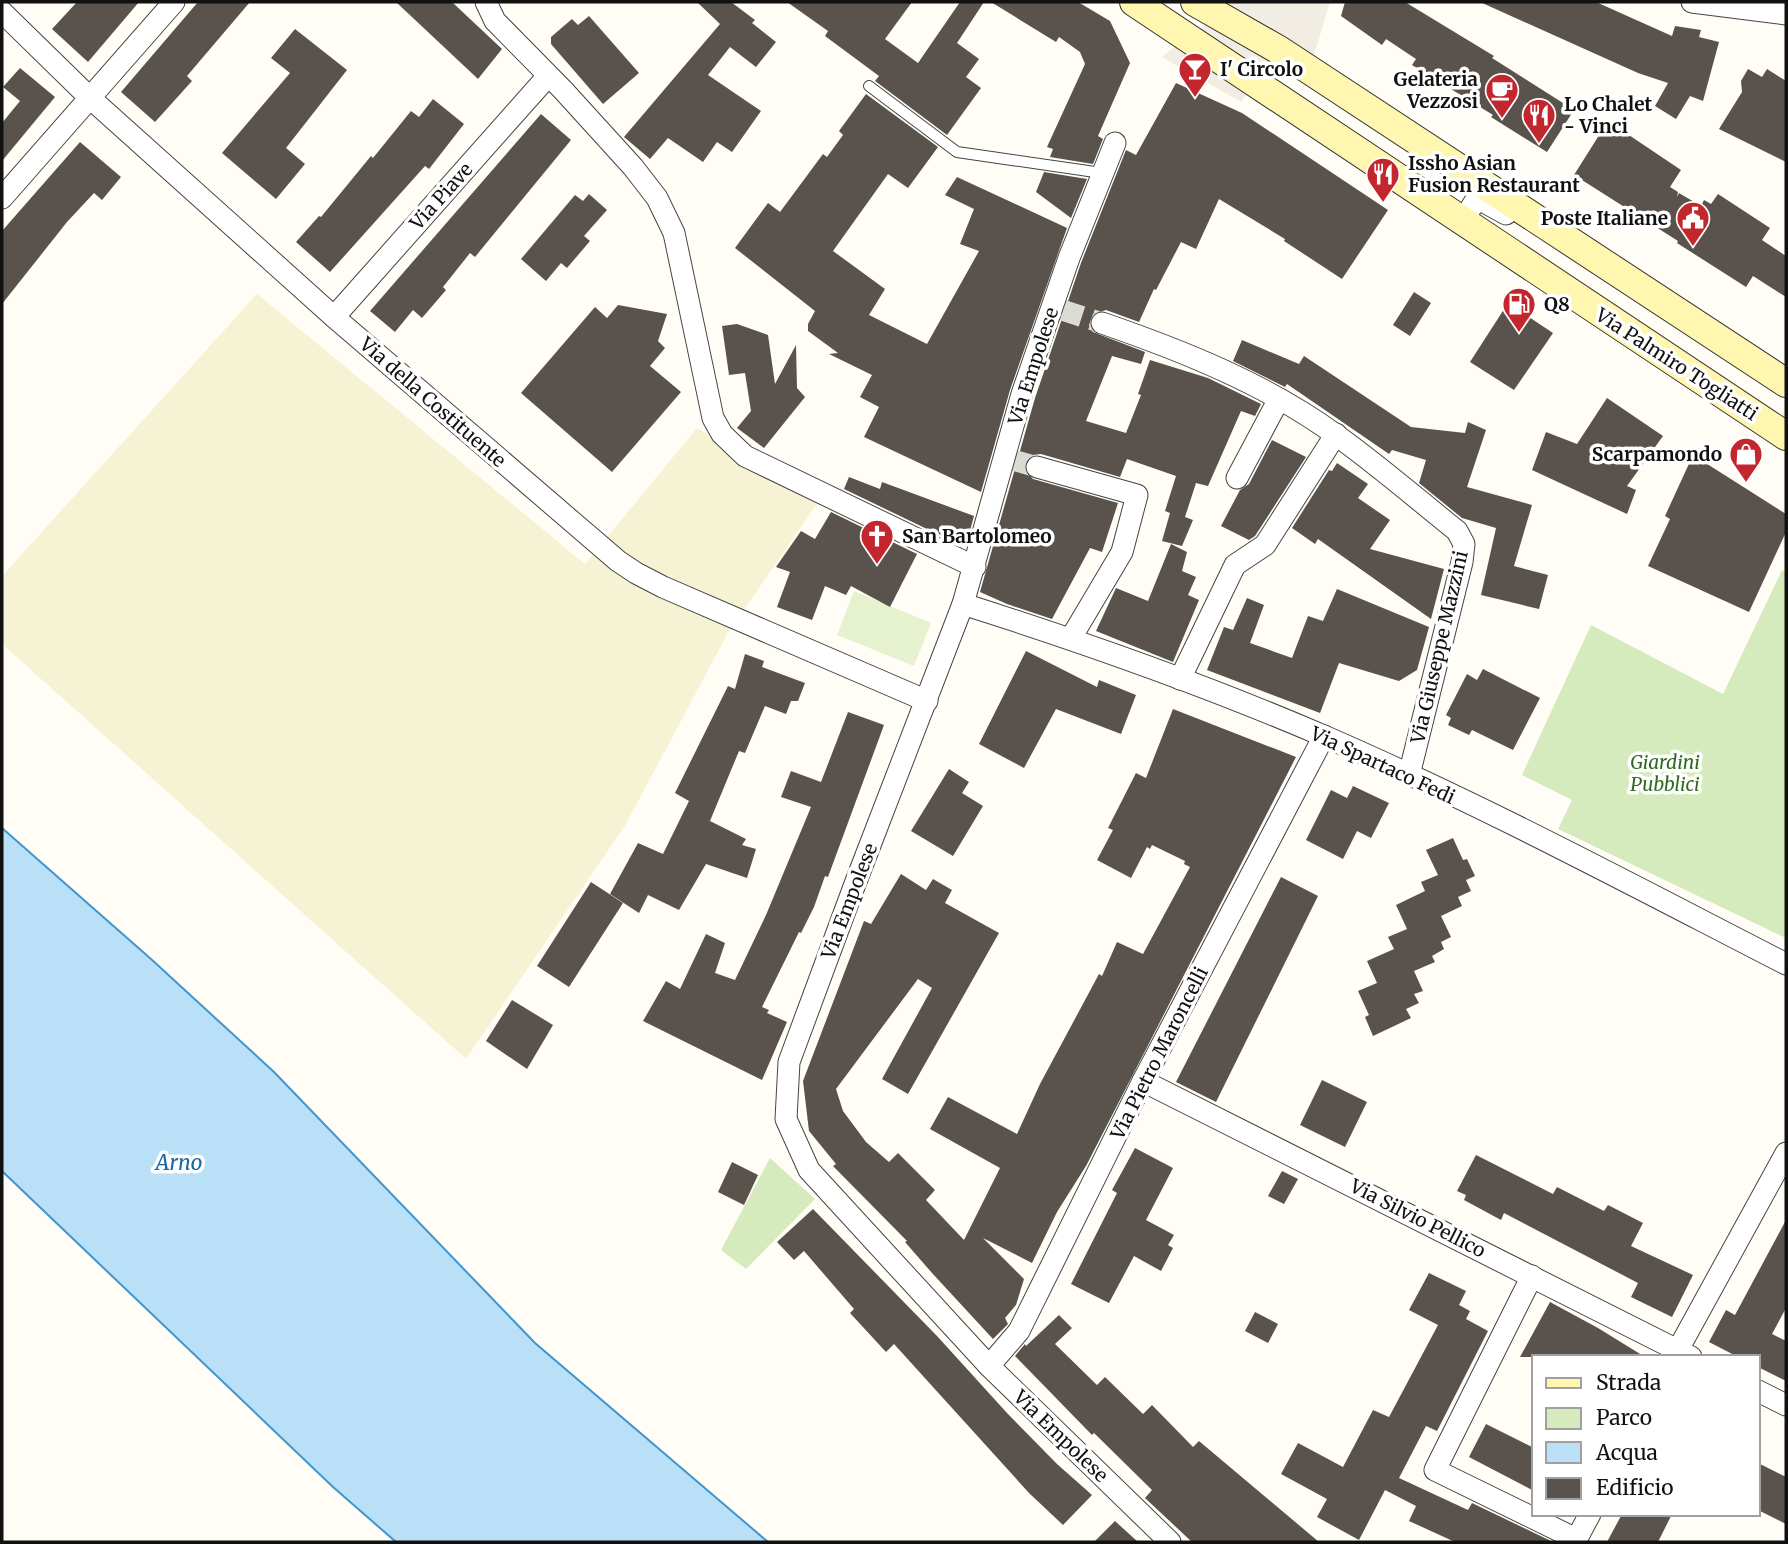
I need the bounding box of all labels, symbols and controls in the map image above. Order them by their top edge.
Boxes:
bar icon: I' Circolo [1176,50,1214,99]
place label: I' Circolo [1220,57,1303,81]
place label: Gelateria Vezzosi [1394,67,1478,113]
cafe icon: Gelateria Vezzosi [1483,71,1521,120]
place label: Lo Chalet - Vinci [1564,92,1652,138]
restaurant icon: Lo Chalet - Vinci [1520,96,1558,145]
place label: Issho Asian Fusion Restaurant [1408,151,1580,197]
restaurant icon: Issho Asian Fusion Restaurant [1364,155,1402,204]
street label: Via Piave [404,157,477,235]
public building icon: Poste Italiane [1674,199,1712,248]
place label: Poste Italiane [1541,206,1668,230]
fuel station icon: Q8 [1500,285,1538,334]
place label: Q8 [1544,292,1570,316]
street label: Via Palmiro Togliatti [1591,302,1763,425]
street label: Via Empolese [1002,304,1063,429]
street label: Via della Costituente [354,331,511,472]
shop icon: Scarpamondo [1727,435,1765,484]
place label: Scarpamondo [1592,442,1722,466]
church icon: San Bartolomeo [858,517,896,566]
place label: San Bartolomeo [902,524,1052,548]
street label: Via Giuseppe Mazzini [1405,548,1473,747]
street label: Via Spartaco Fedi [1306,721,1459,809]
park label: Giardini Pubblici [1630,750,1700,796]
street label: Via Empolese [816,840,882,963]
street label: Via Pietro Maroncelli [1105,963,1213,1144]
water label: Arno [154,1149,202,1176]
street label: Via Silvio Pellico [1345,1173,1490,1262]
legend [1532,1355,1760,1516]
text: Strada [1596,1369,1661,1396]
street label: Via Empolese [1008,1384,1113,1487]
text: Parco [1596,1404,1652,1431]
text: Acqua [1595,1439,1658,1466]
text: Edificio [1596,1474,1673,1501]

